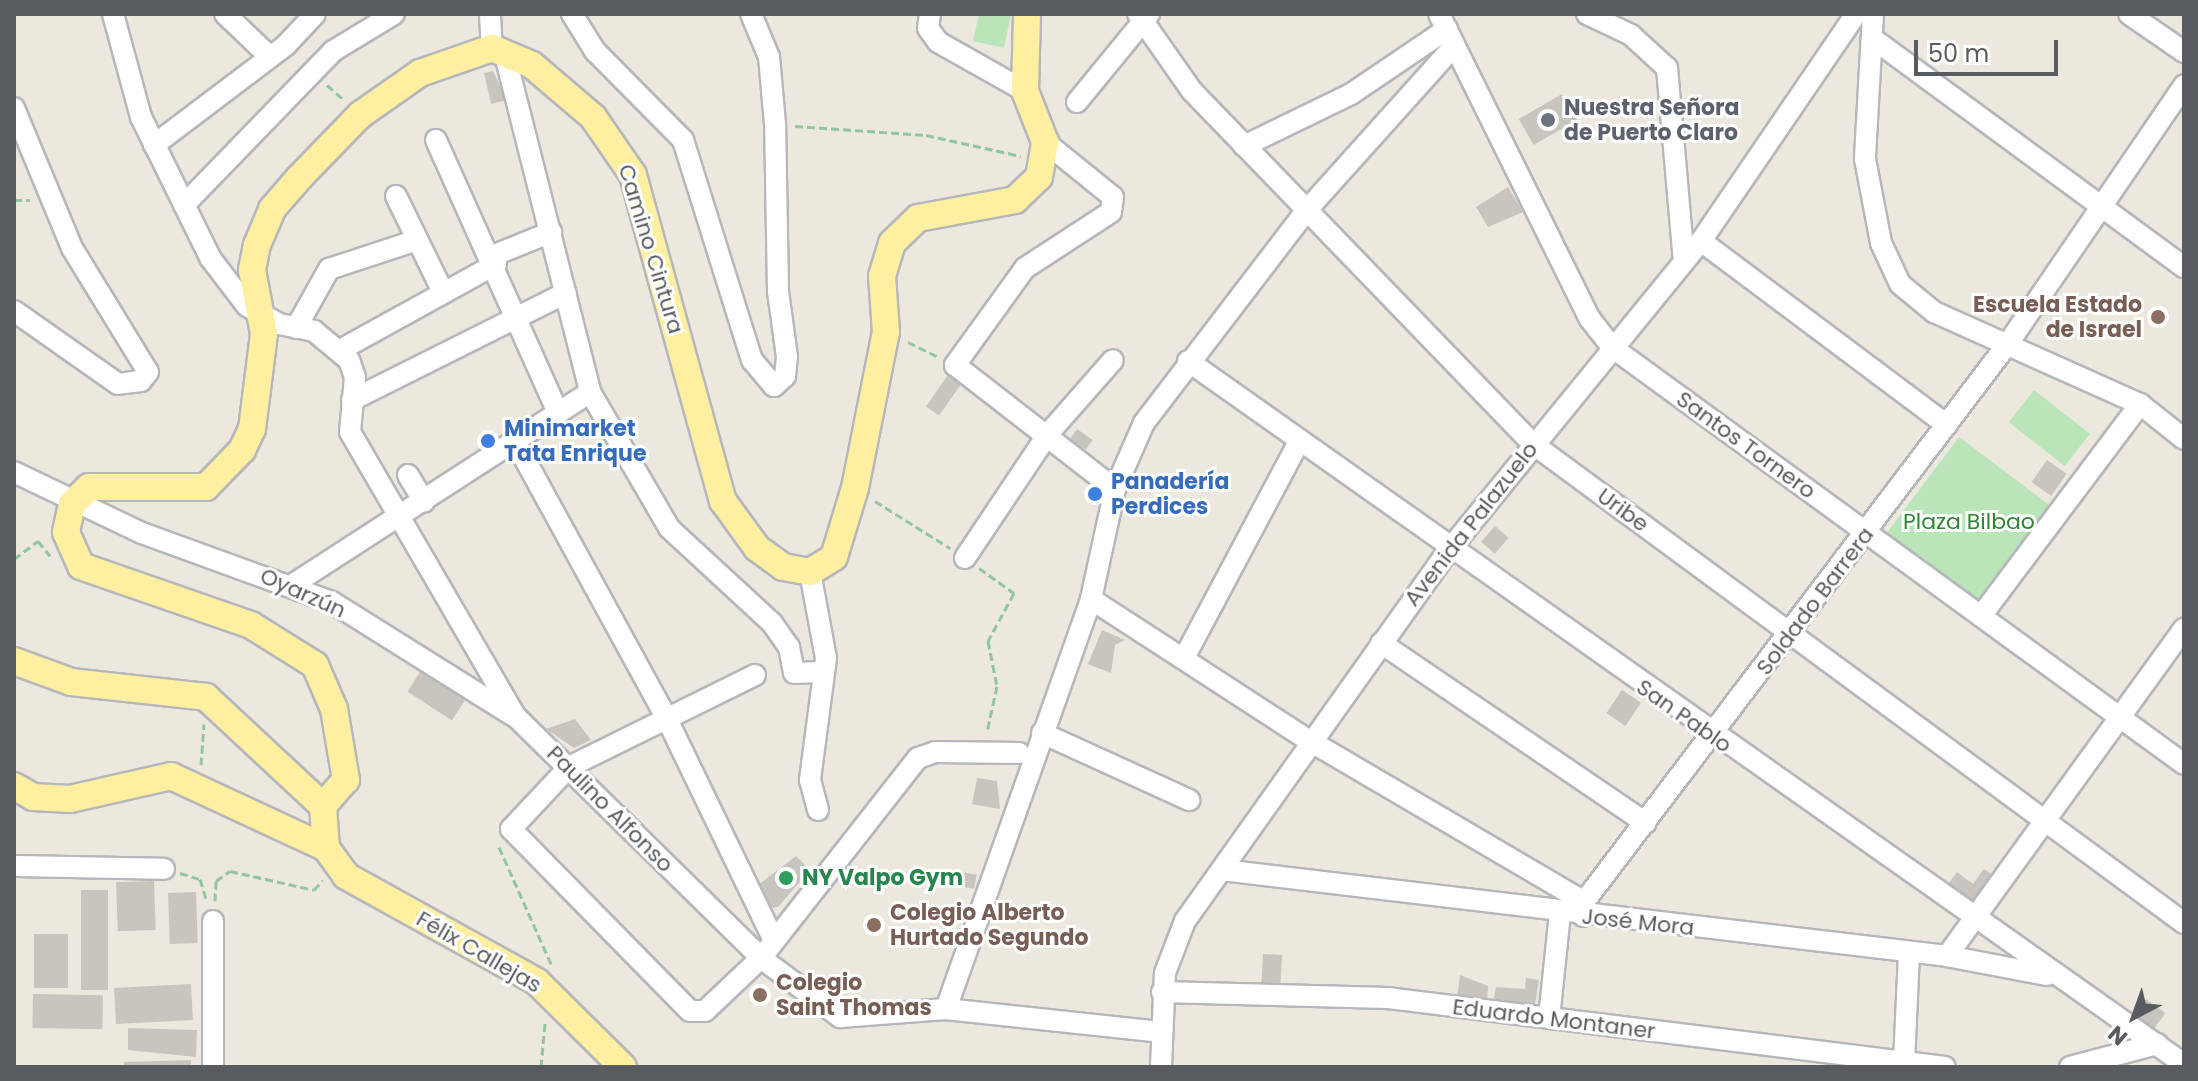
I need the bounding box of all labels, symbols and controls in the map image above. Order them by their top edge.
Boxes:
scale bar [1918,24,2062,74]
text: 50 m [1928,37,1989,70]
place label: Nuestra Señora de Puerto Claro [1564,94,1739,146]
marker: Nuestra Señora de Puerto Claro [1539,111,1557,129]
street label: Camino Cintura [613,161,689,337]
place label: Escuela Estado de Israel [1973,291,2142,342]
marker: Escuela Estado de Israel [2149,308,2167,326]
street label: Santos Tornero [1671,386,1821,504]
place label: Minimarket Tata Enrique [504,415,646,466]
marker: Minimarket Tata Enrique [479,432,497,450]
street label: Avenida Palazuelo [1399,437,1543,611]
place label: Panadería Perdices [1111,468,1229,520]
street label: Uribe [1592,483,1654,537]
marker: Panadería Perdices [1086,485,1104,503]
park label: Plaza Bilbao [1903,509,2035,535]
street label: Soldado Barrera [1751,522,1879,680]
street label: Oyarzún [256,562,350,624]
street label: San Pablo [1631,674,1737,758]
street label: Paulino Alfonso [541,740,679,878]
place label: NY Valpo Gym [802,865,963,891]
marker: NY Valpo Gym [777,869,795,887]
place label: Colegio Alberto Hurtado Segundo [890,899,1088,950]
street label: José Mora [1581,903,1695,941]
street label: Félix Callejas [412,906,546,998]
marker: Colegio Alberto Hurtado Segundo [865,916,883,934]
place label: Colegio Saint Thomas [776,969,932,1020]
north arrow [2094,977,2174,1057]
marker: Colegio Saint Thomas [751,986,769,1004]
street label: Eduardo Montaner [1451,993,1657,1045]
text: N [2102,1018,2134,1053]

